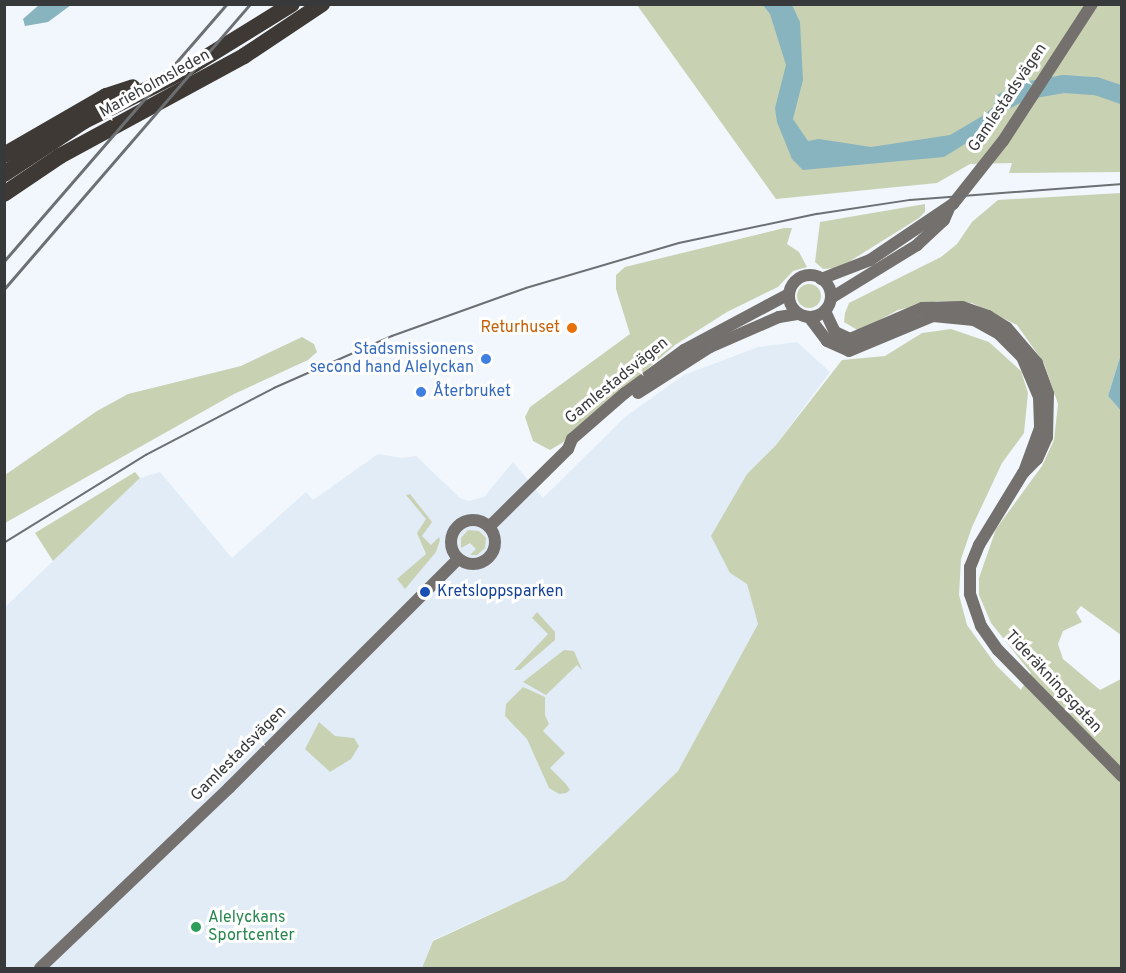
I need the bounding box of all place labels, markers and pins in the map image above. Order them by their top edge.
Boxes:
place label: Returhuset [481,318,560,338]
marker: Returhuset [565,321,579,335]
place label: Stadsmissionens second hand Alelyckan [309,340,474,378]
marker: Stadsmissionens second hand Alelyckan [479,352,493,366]
place label: Återbruket [433,382,511,402]
marker: Återbruket [414,385,428,399]
place label: Kretsloppsparken [437,582,563,602]
marker: Kretsloppsparken [418,585,432,599]
place label: Alelyckans Sportcenter [208,908,295,946]
marker: Alelyckans Sportcenter [189,920,203,934]

